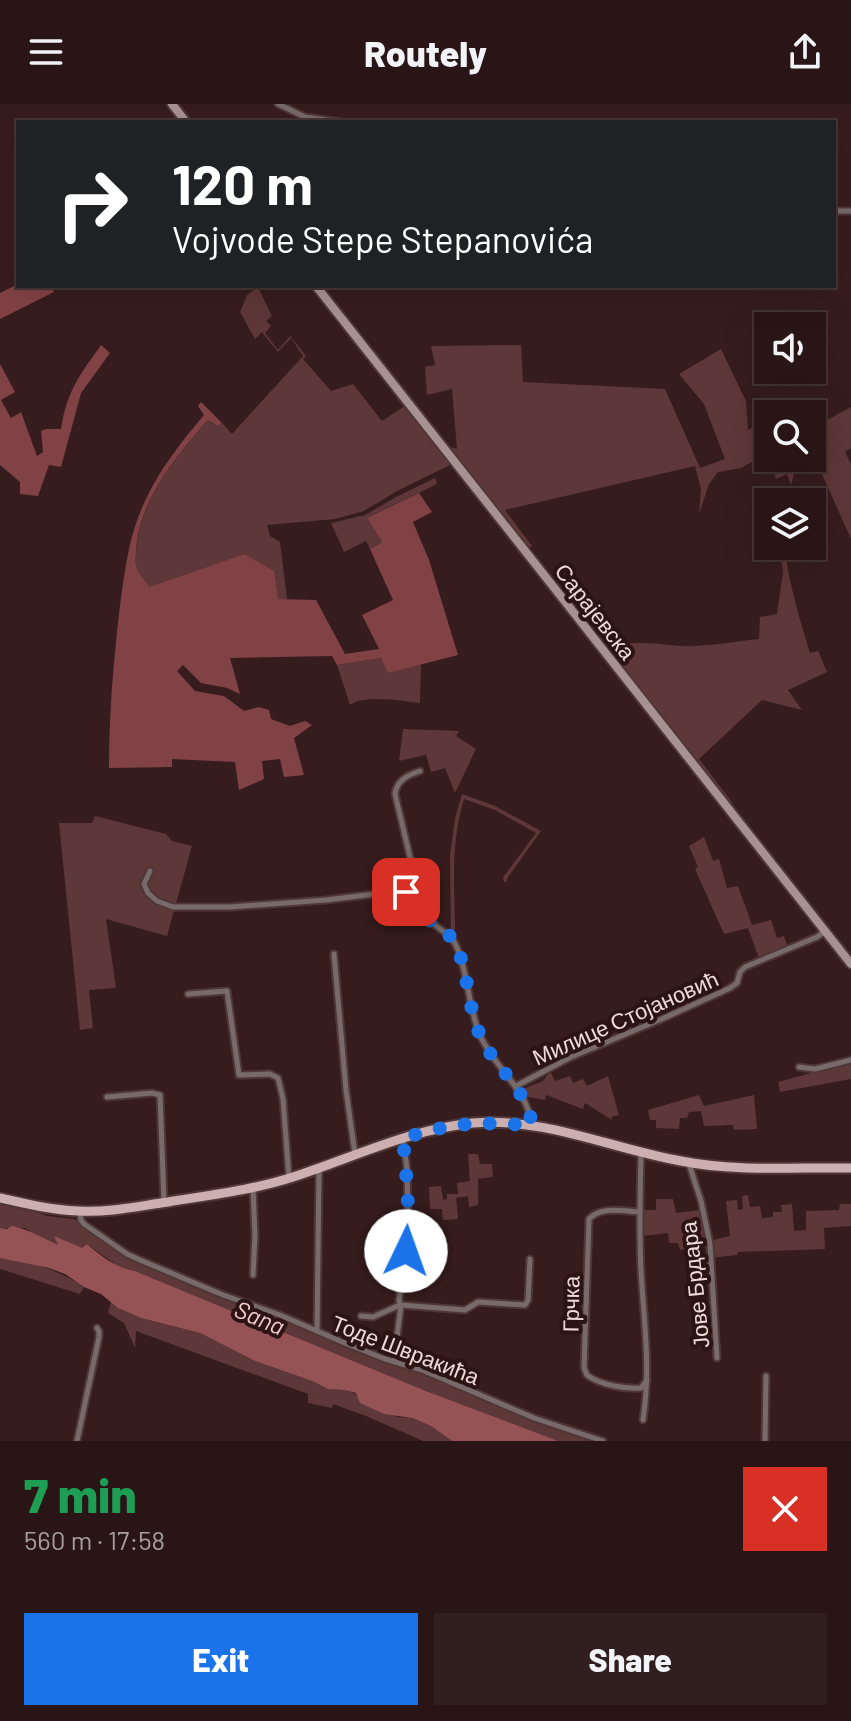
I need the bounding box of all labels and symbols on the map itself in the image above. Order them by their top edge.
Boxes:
street label: Сарајевска [550,558,642,665]
pin [372,858,440,926]
street label: Милице Стојановић [528,964,722,1071]
position arrow [364,1209,448,1293]
street label: Јове Брдара [674,1220,715,1350]
street label: Грчка [557,1275,585,1332]
water label: Sana [231,1294,289,1340]
street label: Тоде Швракића [328,1309,484,1390]

